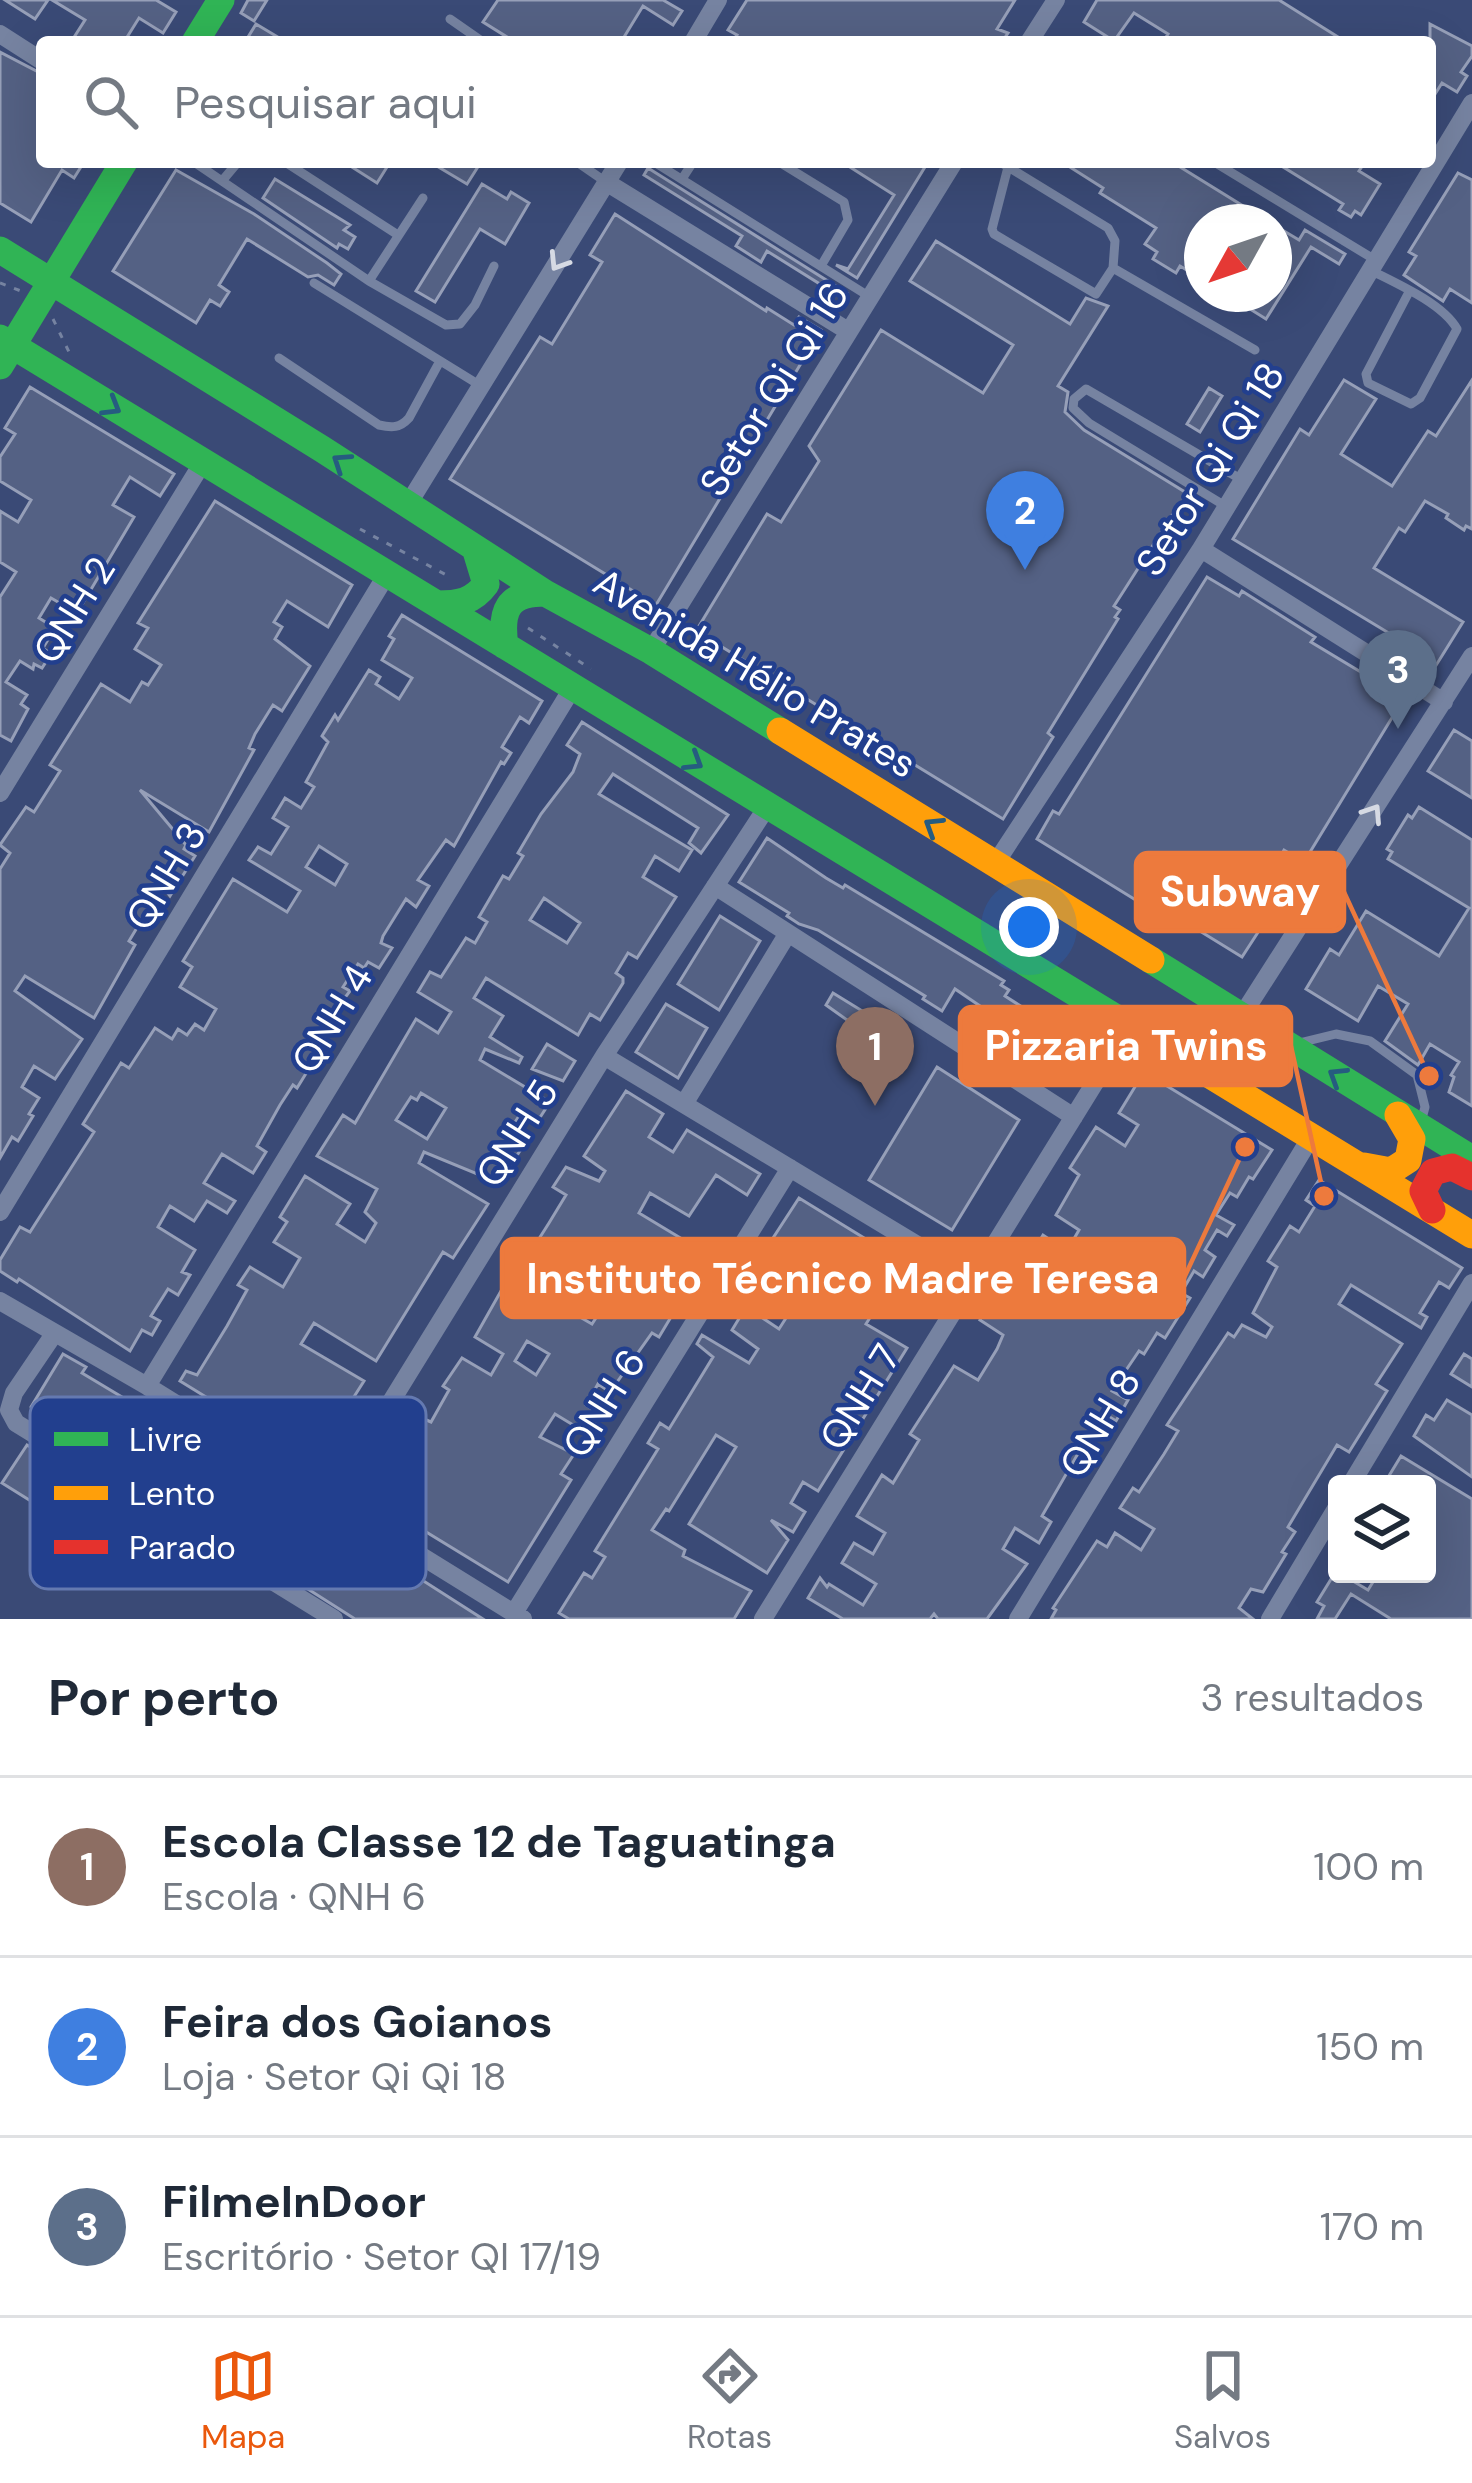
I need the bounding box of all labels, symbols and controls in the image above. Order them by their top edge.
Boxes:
search box [36,36,1436,168]
icon: search [78,69,144,135]
text: Pesquisar aqui [174,73,477,132]
north arrow [1184,204,1292,312]
one-way arrow [550,249,572,271]
street label: Setor Qi Qi 16 [688,272,860,506]
street label: Setor Qi Qi 18 [1124,353,1296,585]
one-way arrow [99,392,121,415]
one-way arrow [332,454,354,476]
pin: 2 [986,471,1064,570]
street label: QNH 2 [21,547,127,673]
street label: Avenida Hélio Prates [584,556,926,790]
pin: 3 [1359,630,1437,729]
one-way arrow [681,748,703,770]
one-way arrow [1358,804,1380,826]
street label: QNH 3 [114,813,218,939]
one-way arrow [925,818,947,840]
callout: Subway [1136,853,1344,931]
text: Subway [1160,864,1320,919]
your location [999,897,1059,957]
street label: QNH 4 [280,955,384,1083]
pin: 1 [836,1007,914,1106]
callout: Pizzaria Twins [960,1007,1291,1085]
text: Pizzaria Twins [984,1018,1268,1073]
one-way arrow [1328,1068,1350,1090]
street label: QNH 5 [464,1070,570,1196]
callout: Instituto Técnico Madre Teresa [502,1239,1184,1317]
text: Instituto Técnico Madre Teresa [526,1251,1160,1306]
street label: QNH 7 [808,1335,912,1459]
street label: QNH 6 [551,1339,657,1467]
street label: QNH 8 [1048,1359,1152,1487]
legend [30,1397,426,1589]
text: Livre [129,1418,202,1461]
text: Lento [129,1472,215,1515]
map controls [1328,1475,1436,1583]
button: layers [1328,1475,1436,1583]
text: Parado [129,1526,236,1569]
text: Por perto [48,1664,280,1731]
text: 3 resultados [1200,1672,1424,1723]
text: Escola Classe 12 de Taguatinga [162,1812,836,1871]
text: 1 [80,1841,94,1892]
text: 100 m [1313,1841,1424,1892]
text: Escola · QNH 6 [162,1871,426,1922]
text: Feira dos Goianos [162,1992,552,2051]
text: 2 [76,2021,98,2072]
text: 150 m [1316,2021,1424,2072]
text: Loja · Setor Qi Qi 18 [162,2051,507,2102]
text: FilmeInDoor [162,2172,426,2231]
text: 3 [75,2201,99,2252]
text: 170 m [1320,2201,1424,2252]
text: Escritório · Setor QI 17/19 [162,2231,601,2282]
tab: Mapa [201,2343,285,2458]
tab: Rotas [687,2343,772,2458]
tab: Salvos [1174,2343,1271,2458]

